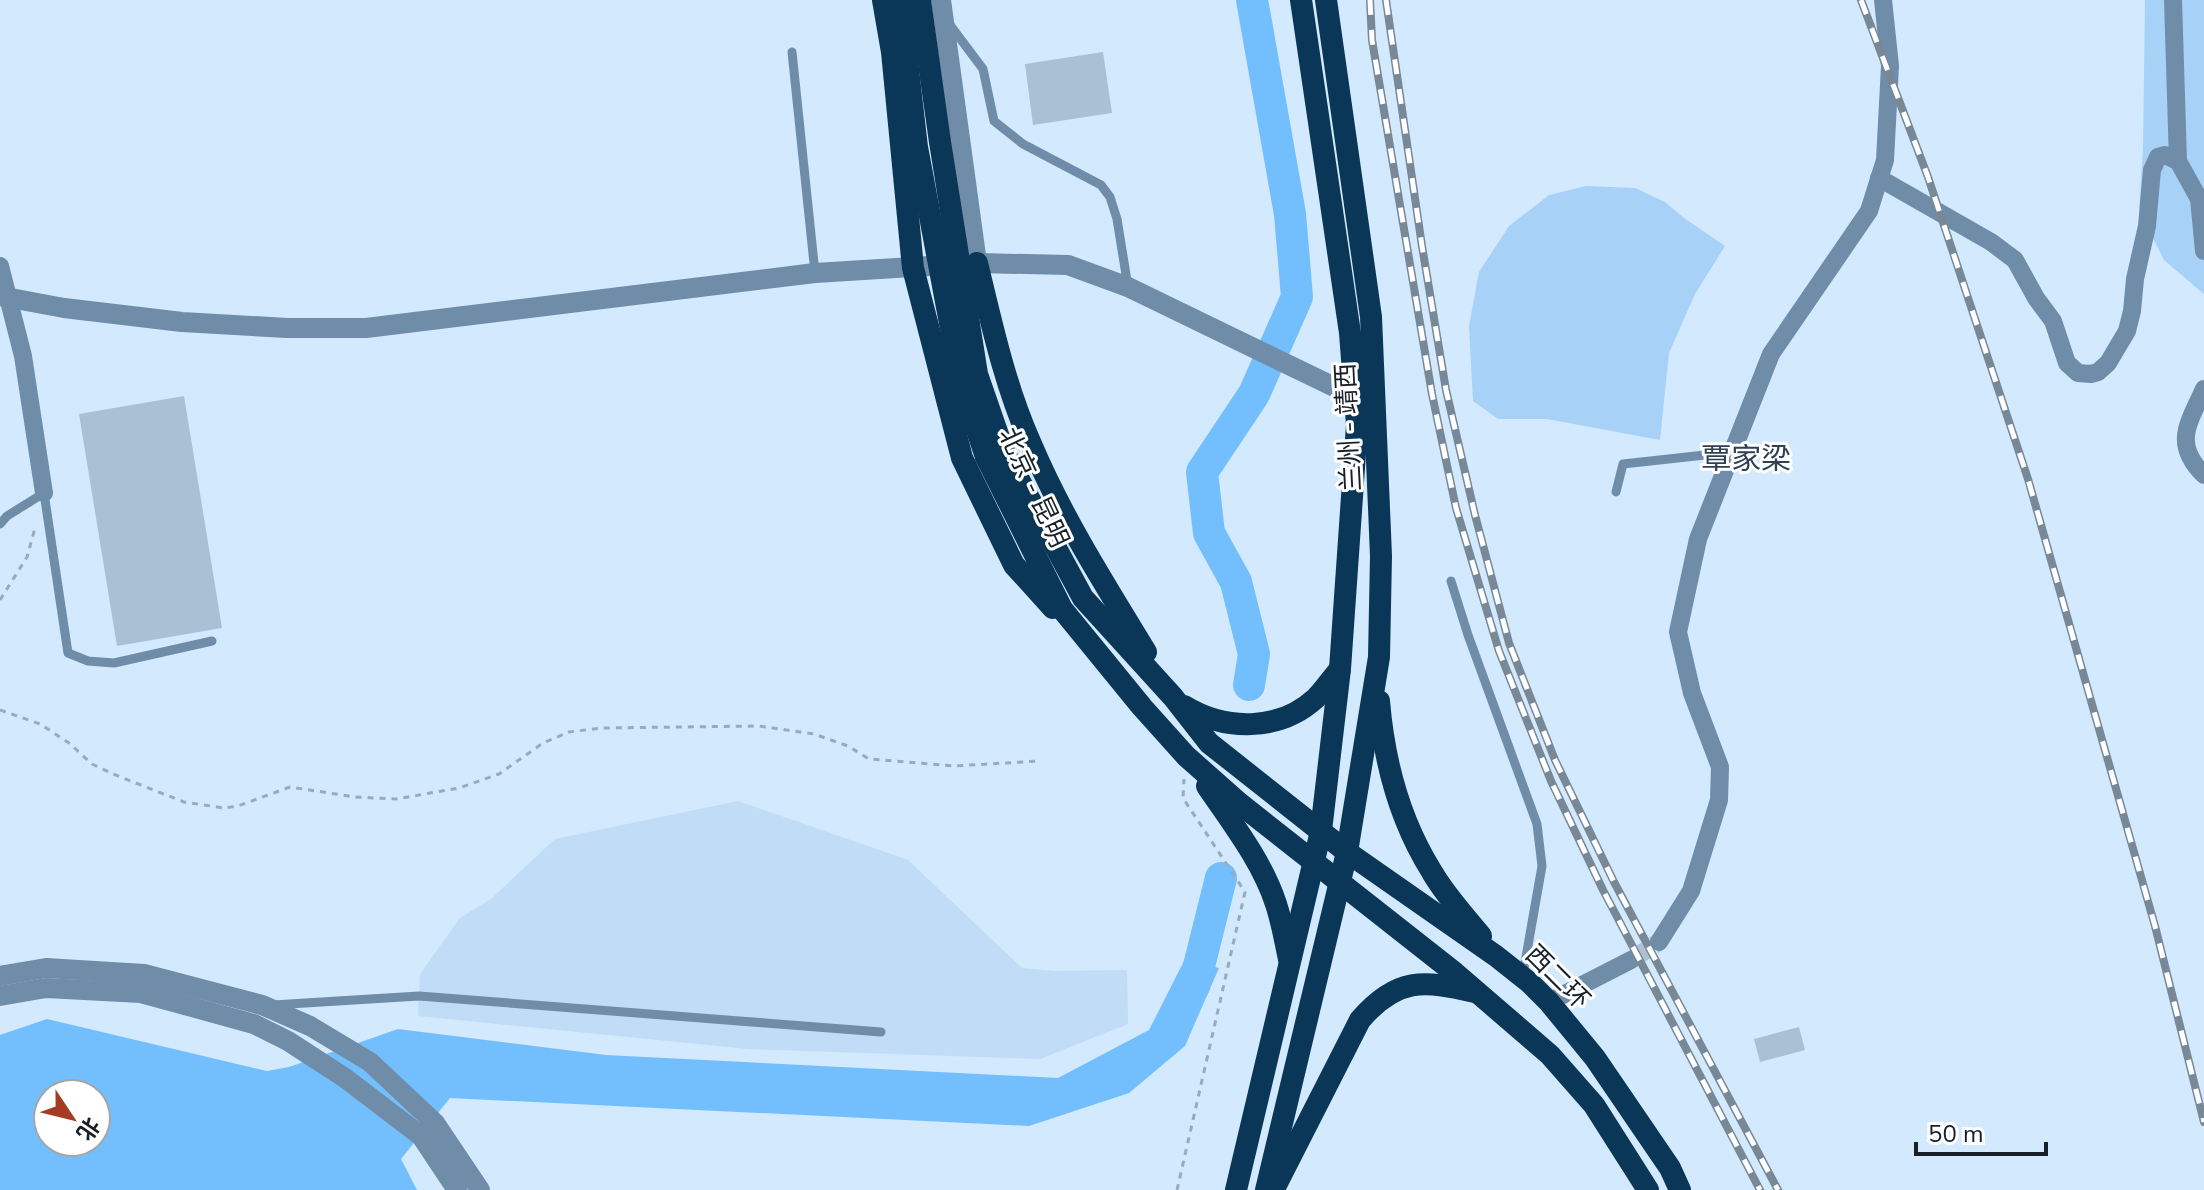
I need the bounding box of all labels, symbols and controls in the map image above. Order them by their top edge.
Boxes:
street label: 兰州 - 靖西 [1328,362,1369,492]
street label: 北京 - 昆明 [991,422,1077,553]
district label: 覃家梁 [1701,439,1791,480]
street label: 西二环 [1518,937,1598,1017]
north arrow [32,1078,112,1158]
scale bar [1916,1106,2046,1156]
text: 北 [69,1111,106,1147]
text: 50 m [1928,1118,1984,1150]

